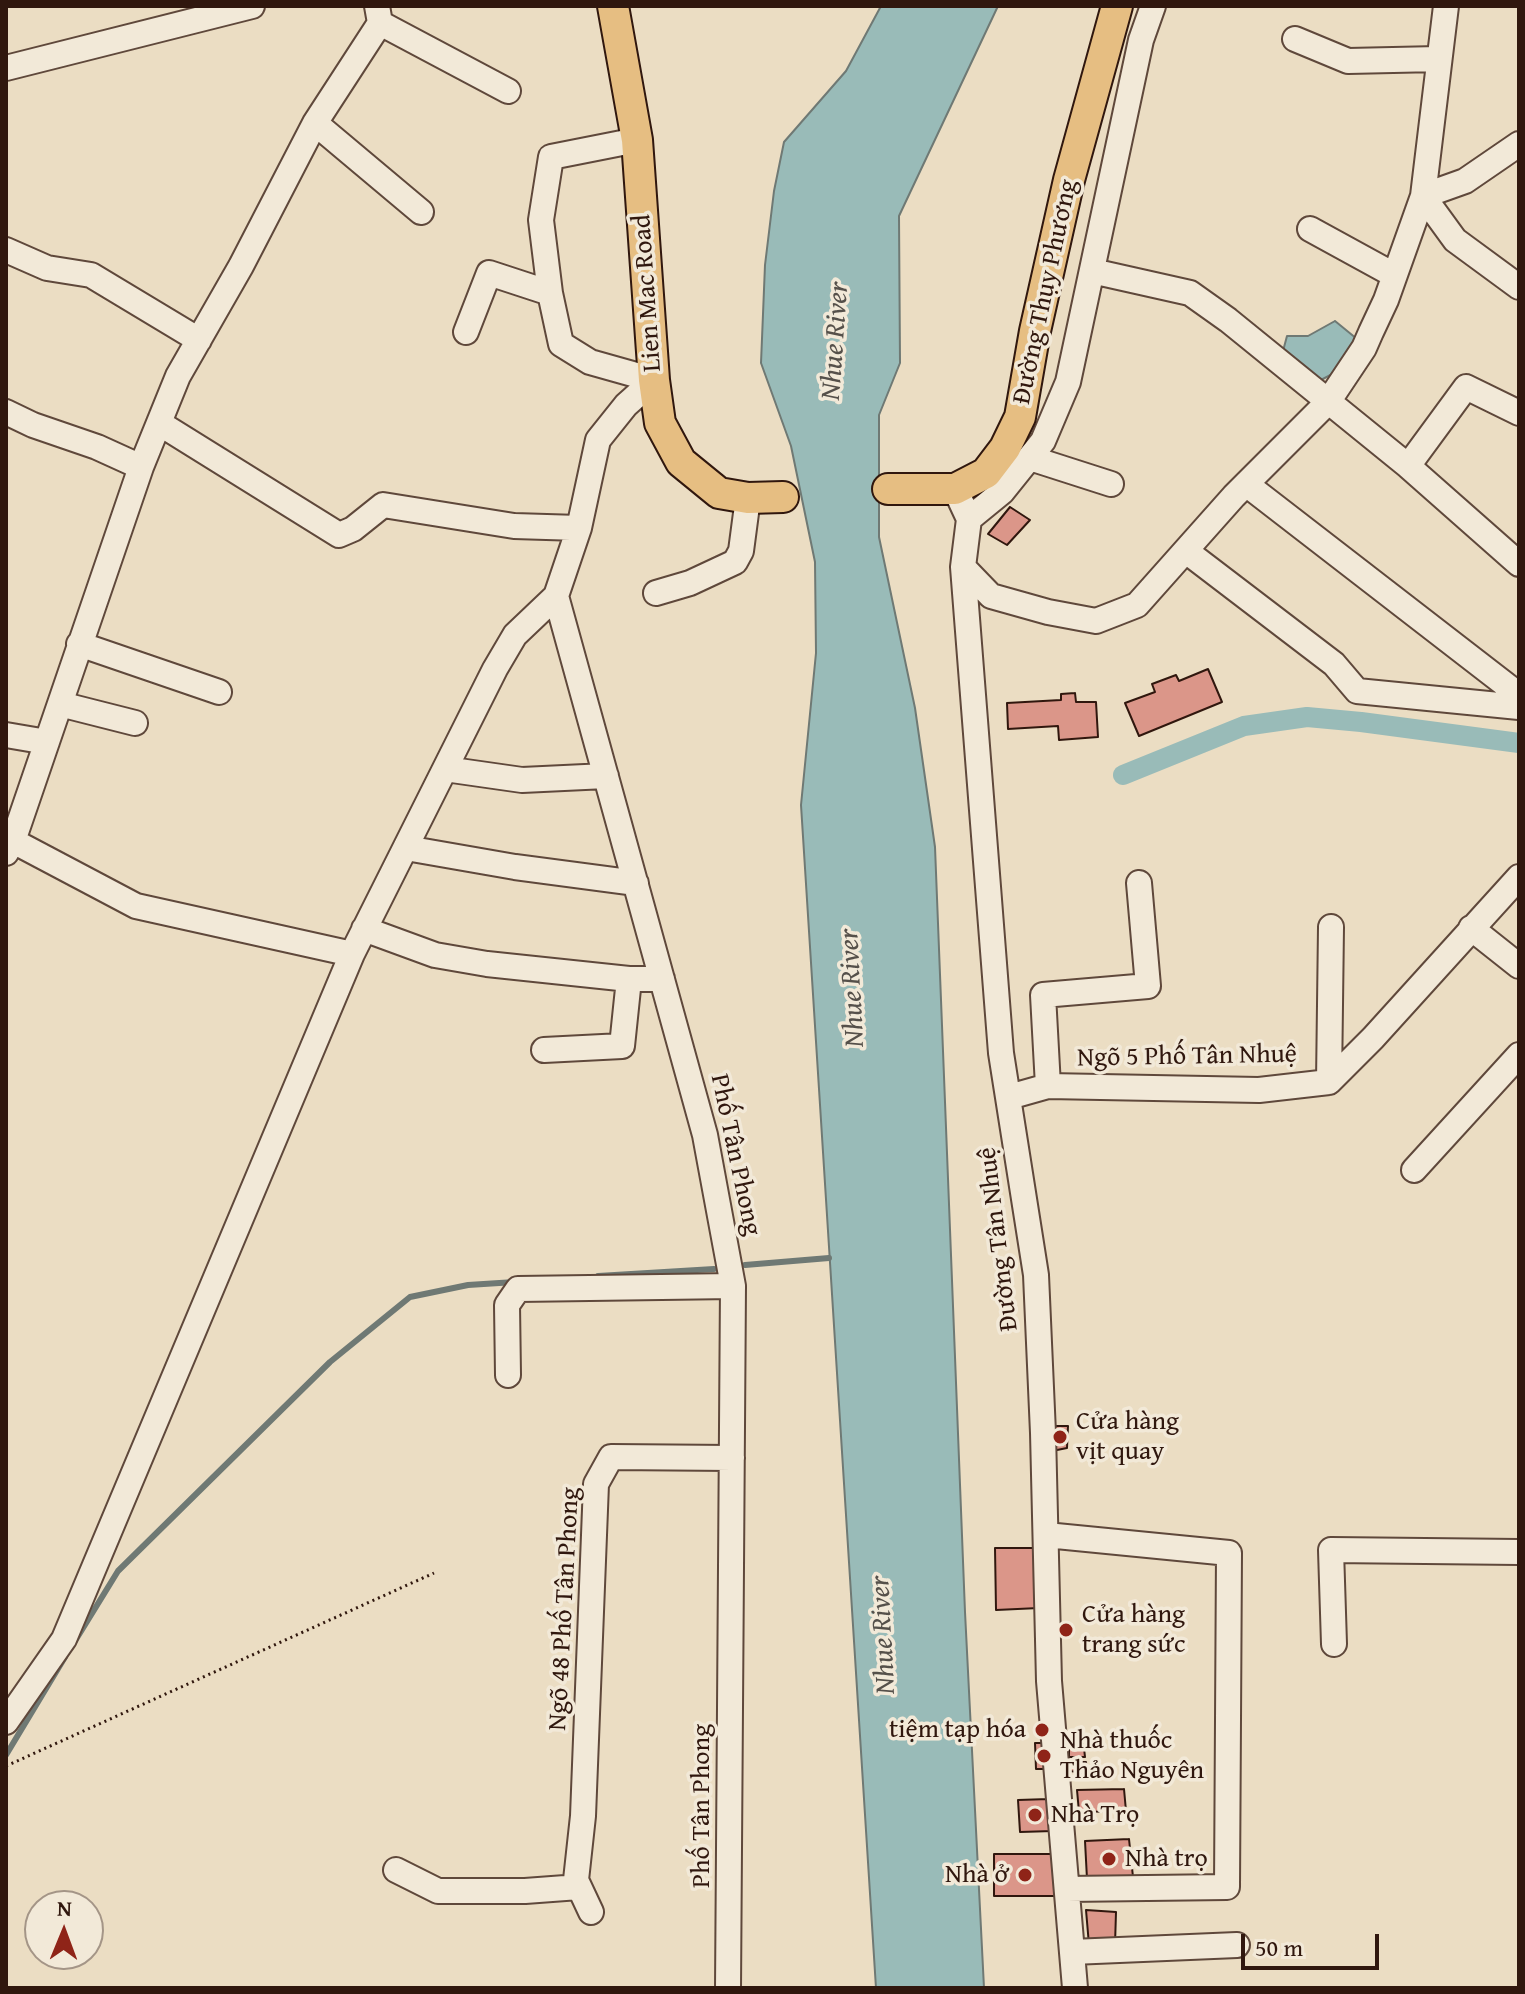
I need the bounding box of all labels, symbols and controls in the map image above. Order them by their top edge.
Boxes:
street label: Đường Thụy Phương [1007,177,1085,407]
street label: Lien Mac Road [627,213,669,373]
water label: Nhue River [815,281,857,401]
water label: Nhue River [833,928,873,1048]
street label: Ngõ 5 Phố Tân Nhuệ [1077,1039,1297,1075]
street label: Phố Tân Phong [703,1071,767,1239]
street label: Đường Tân Nhuệ [972,1145,1026,1333]
place label: Cửa hàng vịt quay [1076,1406,1179,1468]
marker: Cửa hàng vịt quay [1051,1428,1069,1446]
street label: Ngõ 48 Phố Tân Phong [543,1486,587,1732]
water label: Nhue River [864,1575,904,1695]
place label: Cửa hàng trang sức [1082,1599,1186,1660]
marker: Cửa hàng trang sức [1057,1621,1075,1639]
place label: tiệm tạp hóa [889,1714,1026,1746]
marker: tiệm tạp hóa [1033,1721,1051,1739]
street label: Phố Tân Phong [686,1724,718,1888]
place label: Nhà thuốc Thảo Nguyên [1060,1725,1204,1786]
marker: Nhà thuốc Thảo Nguyên [1035,1747,1053,1765]
place label: Nhà Trọ [1051,1799,1139,1831]
marker: Nhà Trọ [1026,1806,1044,1824]
place label: Nhà trọ [1125,1843,1208,1875]
marker: Nhà trọ [1100,1850,1118,1868]
place label: Nhà ở [945,1859,1009,1891]
marker: Nhà ở [1016,1866,1034,1884]
north arrow [24,1890,104,1970]
text: N [57,1892,72,1924]
scale bar [1245,1918,1383,1968]
text: 50 m [1255,1930,1303,1965]

